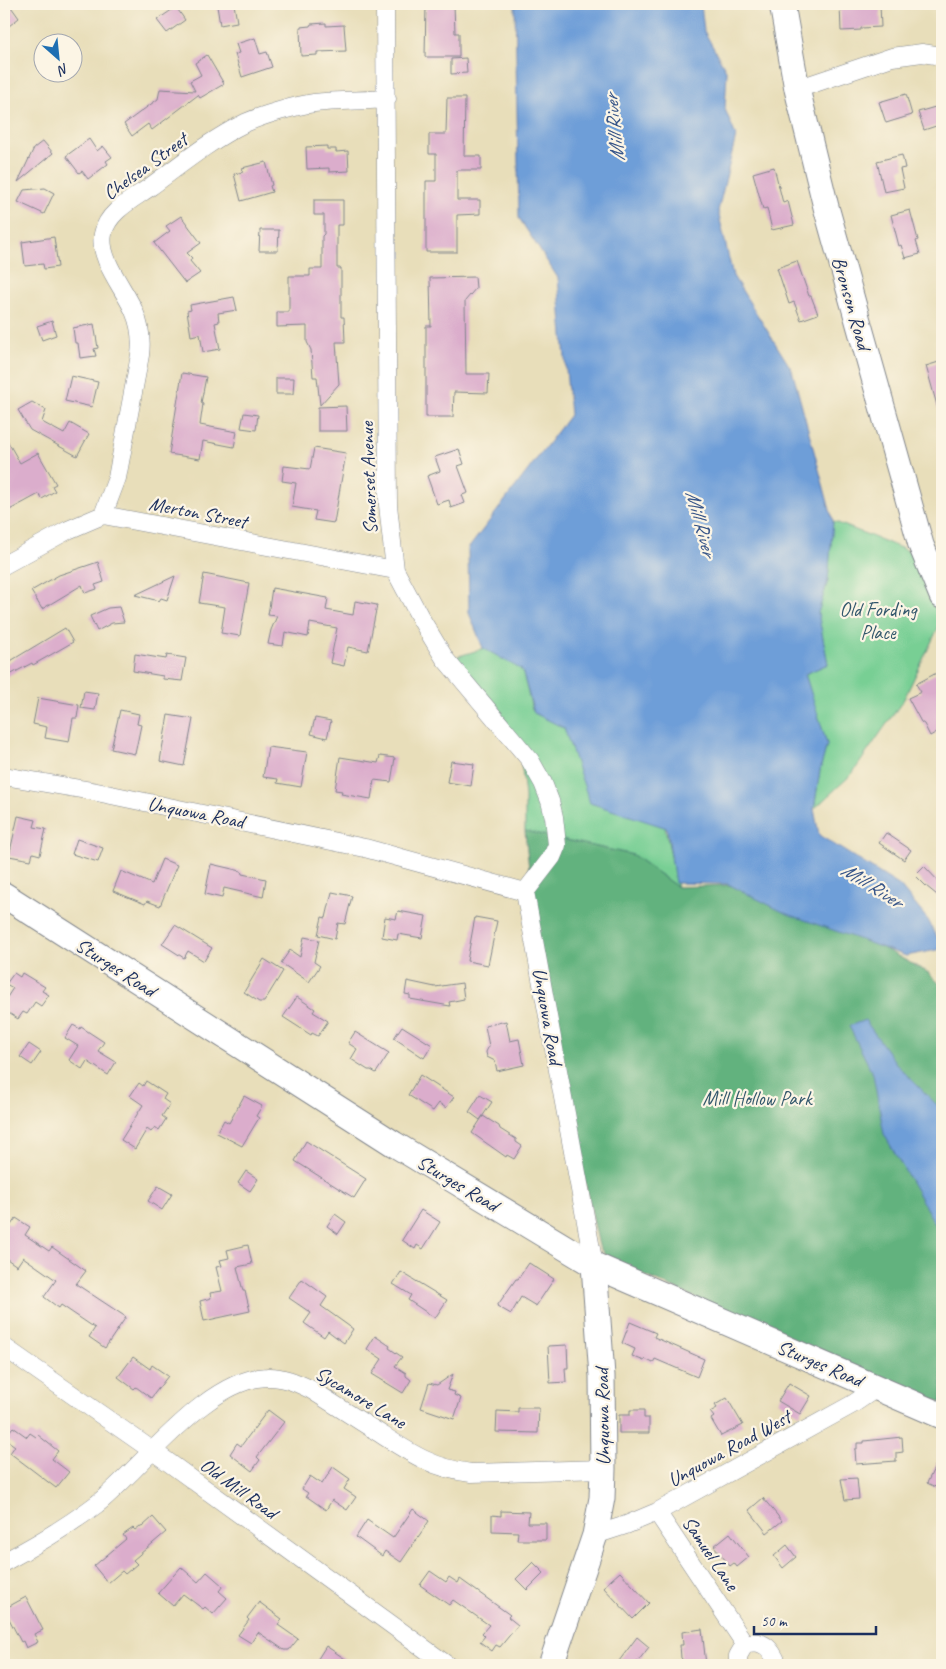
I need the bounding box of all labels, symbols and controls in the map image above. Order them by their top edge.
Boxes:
north arrow [32,32,82,82]
text: N [54,60,71,80]
water label: Mill River [597,89,630,163]
street label: Chelsea Street [98,125,195,205]
street label: Bronson Road [826,254,878,356]
street label: Somerset Avenue [354,420,383,535]
water label: Mill River [680,487,723,563]
street label: Merton Street [147,491,252,535]
park label: Old Fording Place [839,597,918,645]
street label: Unquowa Road [146,791,249,835]
water label: Mill River [837,856,911,916]
street label: Sturges Road [71,932,163,1004]
street label: Unquowa Road [527,966,569,1069]
park label: Mill Hollow Park [703,1086,813,1111]
street label: Sturges Road [412,1149,506,1219]
street label: Sturges Road [773,1334,869,1394]
street label: Sycamore Lane [311,1361,412,1435]
street label: Unquowa Road [589,1365,616,1466]
street label: Unquowa Road West [663,1403,798,1493]
street label: Old Mill Road [195,1452,285,1527]
street label: Samuel Lane [677,1511,745,1596]
scale bar [754,1604,876,1636]
text: 50 m [761,1612,788,1631]

